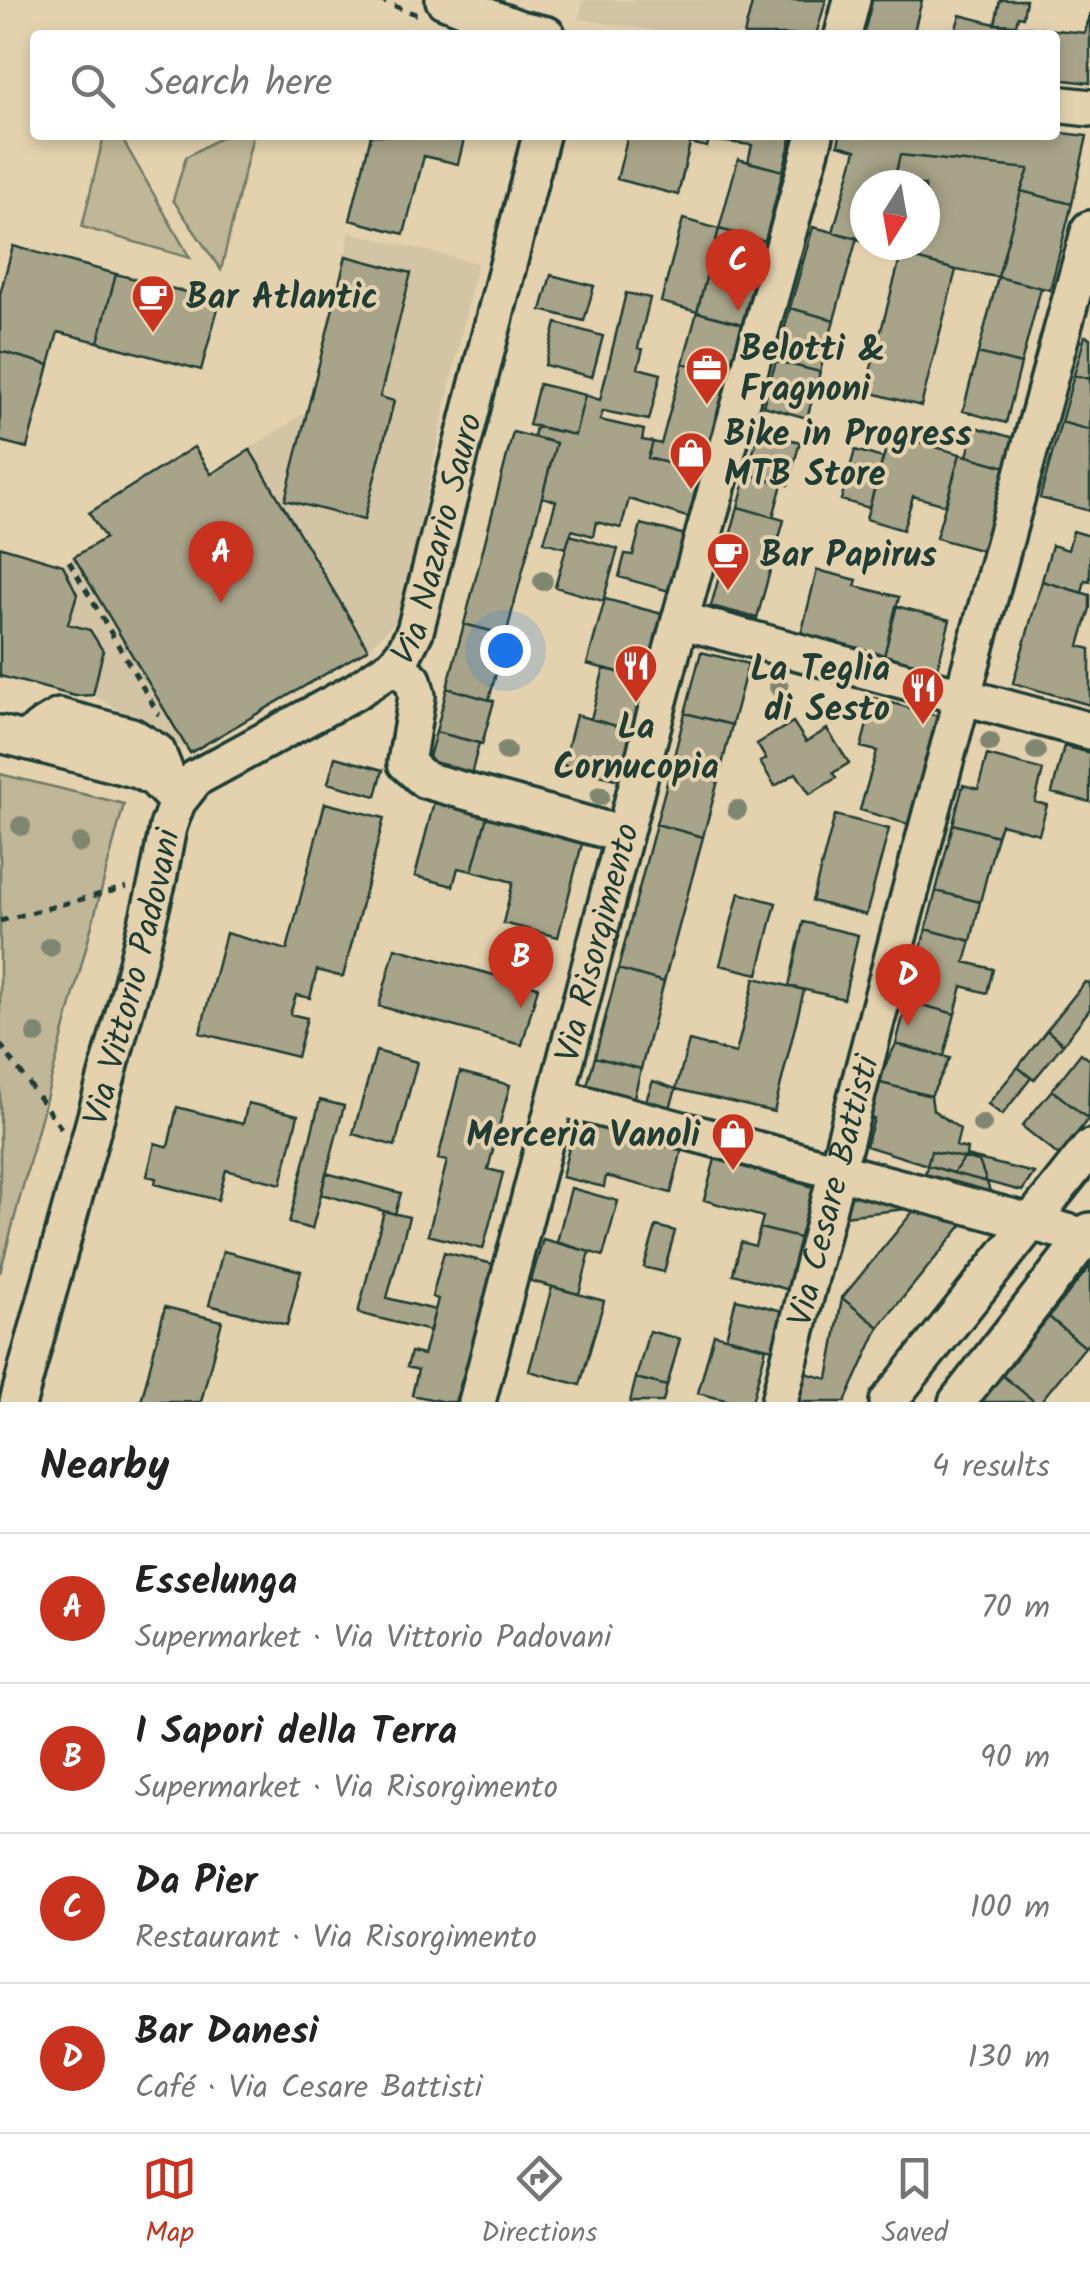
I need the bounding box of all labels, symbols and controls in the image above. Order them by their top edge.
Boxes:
search box [30,30,1060,140]
text: Search here [145,55,332,115]
icon: search [65,58,120,113]
north arrow [850,170,940,260]
pin: C [706,228,770,311]
place label: Bar Atlantic [186,271,378,327]
cafe icon: Bar Atlantic [130,273,176,334]
place label: Belotti & Fragnoni [740,323,886,419]
office icon: Belotti & Fragnoni [684,345,730,406]
street label: Via Nazario Sauro [379,407,500,680]
place label: Bike in Progress MTB Store [724,408,972,504]
shop icon: Bike in Progress MTB Store [668,430,714,491]
pin: A [188,520,254,603]
place label: Bar Papirus [760,529,937,585]
cafe icon: Bar Papirus [705,531,751,592]
your location [480,625,531,676]
restaurant icon: La Cornucopia [613,643,659,704]
place label: La Teglia di Sesto [750,643,890,739]
restaurant icon: La Teglia di Sesto [900,665,946,726]
place label: La Cornucopia [553,701,719,797]
street label: Via Risorgimento [541,817,657,1069]
street label: Via Vittorio Padovani [70,823,198,1132]
pin: B [488,926,554,1008]
pin: D [876,944,940,1026]
street label: Via Cesare Battisti [774,1048,897,1333]
place label: Merceria Vanoli [466,1109,701,1165]
shop icon: Merceria Vanoli [710,1111,756,1172]
text: Nearby [40,1434,169,1501]
text: 4 results [932,1442,1050,1493]
text: Esselunga [135,1553,297,1613]
text: A [62,1583,83,1634]
text: 70 m [981,1583,1050,1634]
text: Supermarket · Via Vittorio Padovani [135,1613,612,1664]
text: I Sapori della Terra [135,1703,457,1763]
text: B [63,1733,82,1784]
text: 90 m [980,1733,1050,1784]
text: Supermarket · Via Risorgimento [135,1763,558,1814]
text: Da Pier [135,1853,257,1913]
text: C [63,1883,82,1934]
text: 100 m [970,1883,1050,1934]
text: Restaurant · Via Risorgimento [135,1913,537,1964]
text: Bar Danesi [135,2003,318,2063]
text: D [62,2033,83,2084]
text: 130 m [967,2033,1050,2084]
text: Café · Via Cesare Battisti [135,2063,482,2114]
tab: Map [142,2151,197,2256]
tab: Directions [481,2151,597,2256]
tab: Saved [882,2151,948,2256]

